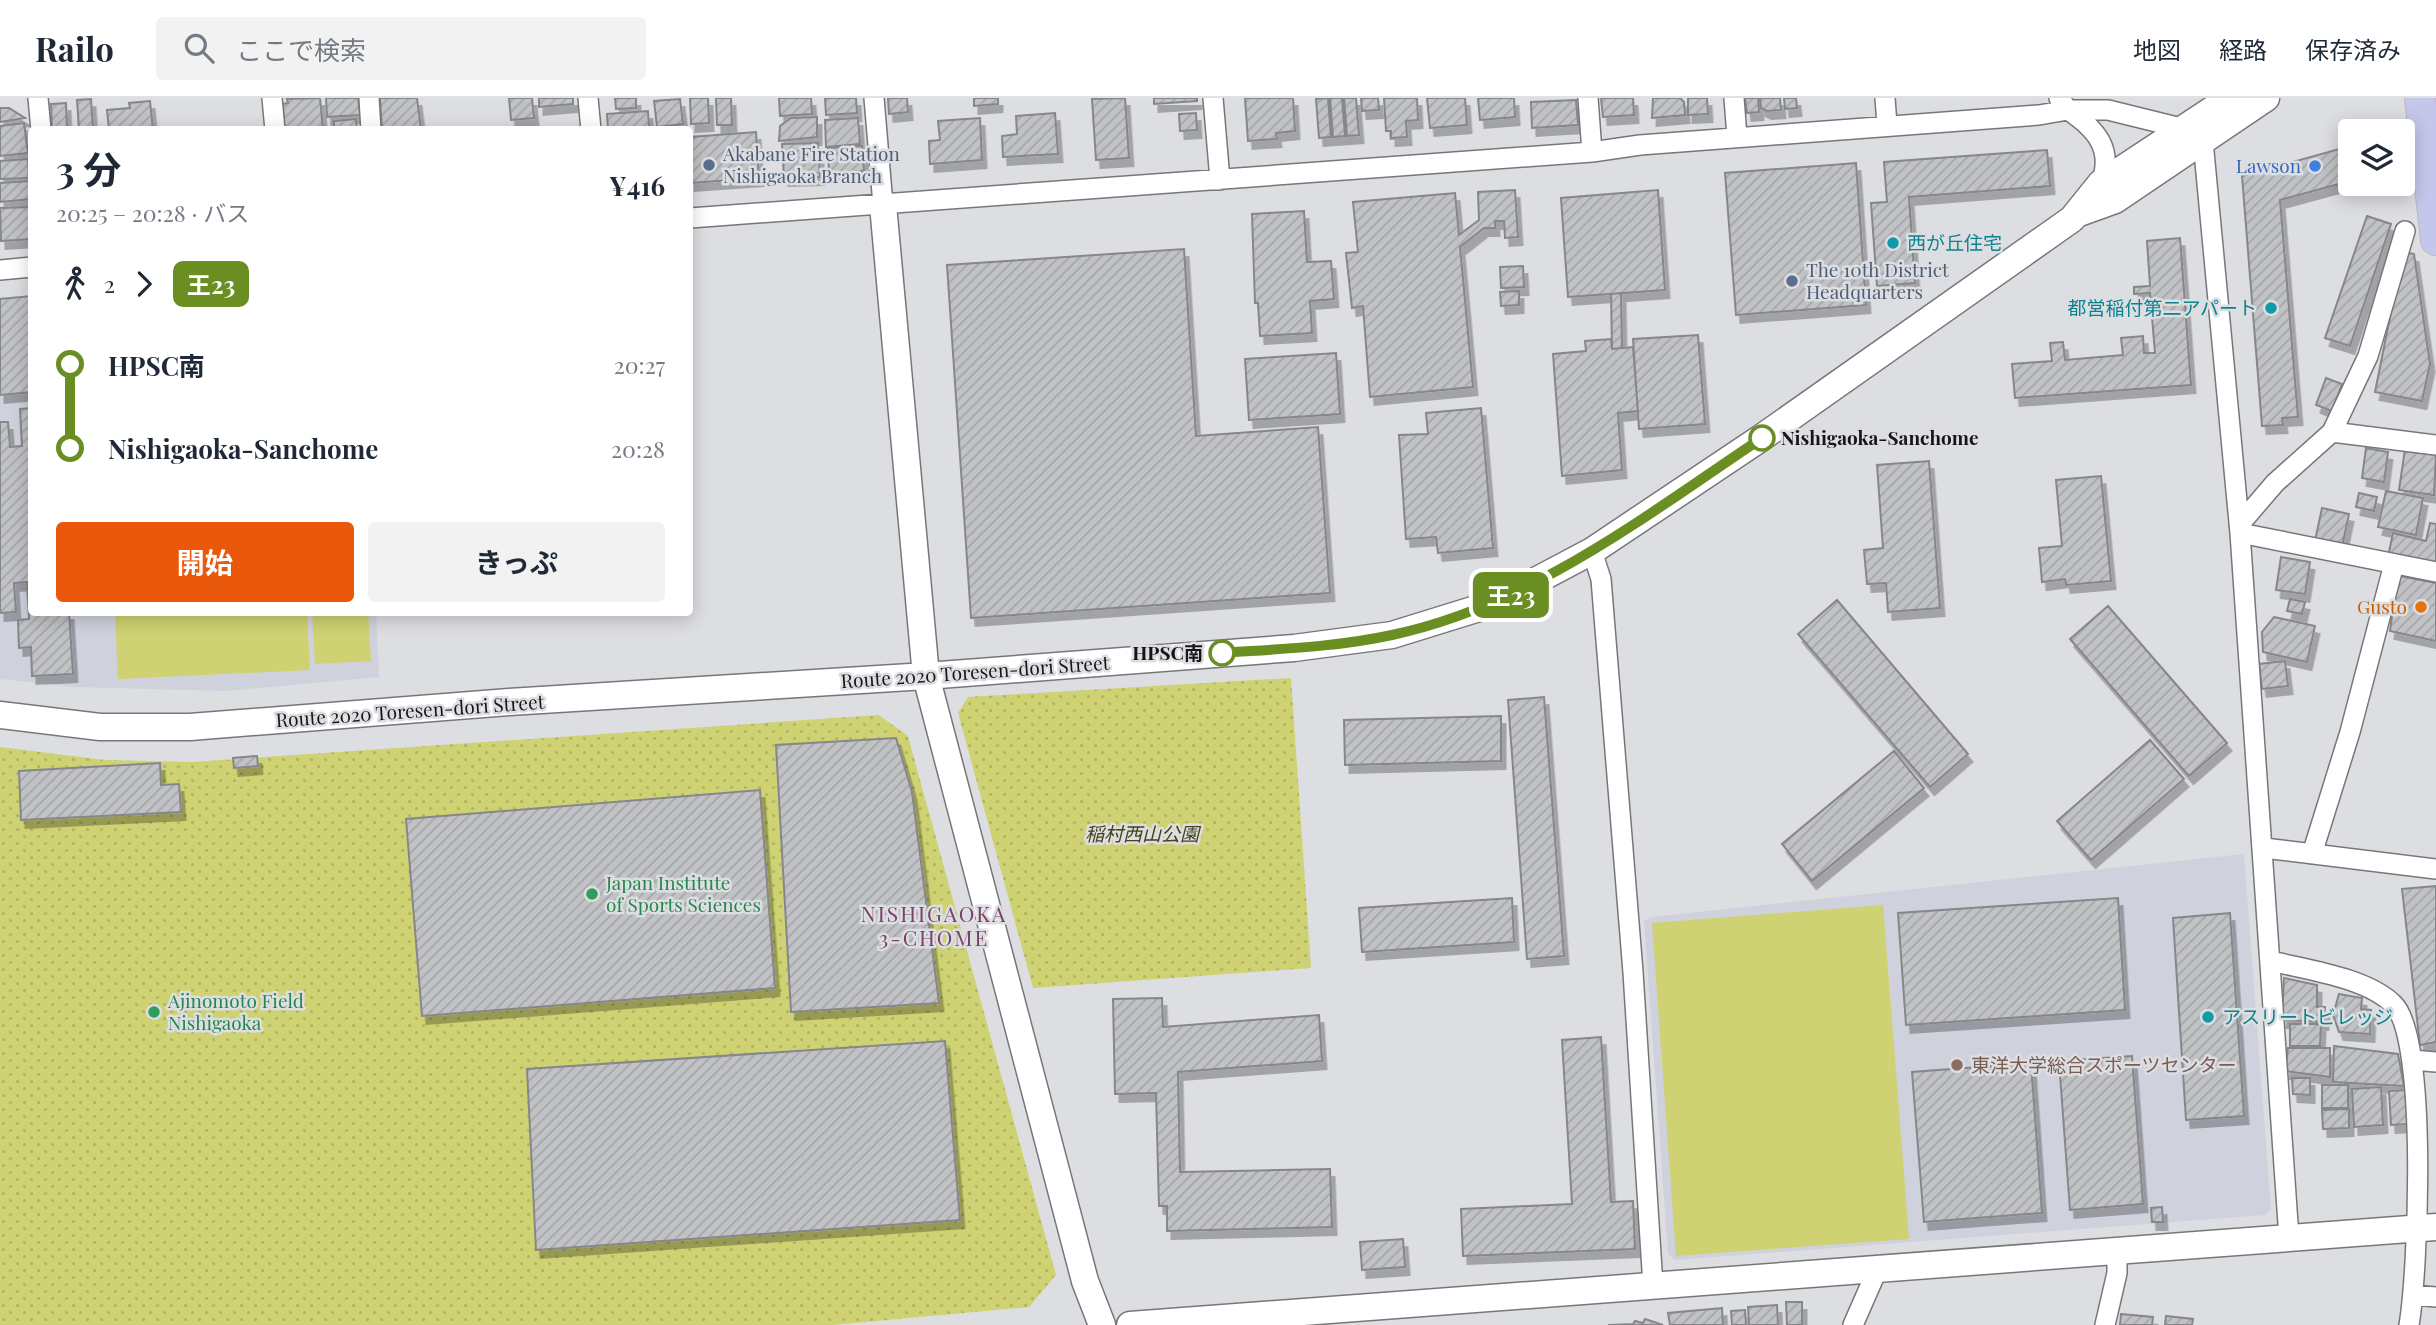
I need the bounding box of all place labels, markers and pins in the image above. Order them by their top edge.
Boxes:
place label: Akabane Fire Station Nishigaoka Branch [722,140,900,188]
place label: Lawson [2236,152,2302,178]
marker: Akabane Fire Station Nishigaoka Branch [701,157,717,173]
marker: Lawson [2307,158,2323,174]
place label: 西が丘住宅 [1907,229,2002,255]
marker: 西が丘住宅 [1885,235,1901,251]
place label: The 10th District Headquarters [1806,256,1949,304]
marker: The 10th District Headquarters [1784,273,1800,289]
place label: 都営稲付第二アパート [2067,294,2257,320]
marker: 都営稲付第二アパート [2263,300,2279,316]
place label: Nishigaoka-Sanchome [1781,424,1979,450]
marker: Nishigaoka-Sanchome [1749,425,1775,451]
place label: Gusto [2357,593,2407,619]
marker: Gusto [2413,599,2429,615]
place label: HPSC南 [1132,639,1203,665]
marker: HPSC南 [1209,640,1235,666]
place label: Japan Institute of Sports Sciences [605,869,761,917]
marker: Japan Institute of Sports Sciences [584,886,600,902]
place label: Ajinomoto Field Nishigaoka [167,987,304,1035]
place label: アスリートビレッジ [2222,1003,2393,1029]
marker: Ajinomoto Field Nishigaoka [146,1004,162,1020]
marker: アスリートビレッジ [2200,1009,2216,1025]
place label: 東洋大学総合スポーツセンター [1971,1051,2237,1077]
marker: 東洋大学総合スポーツセンター [1949,1057,1965,1073]

